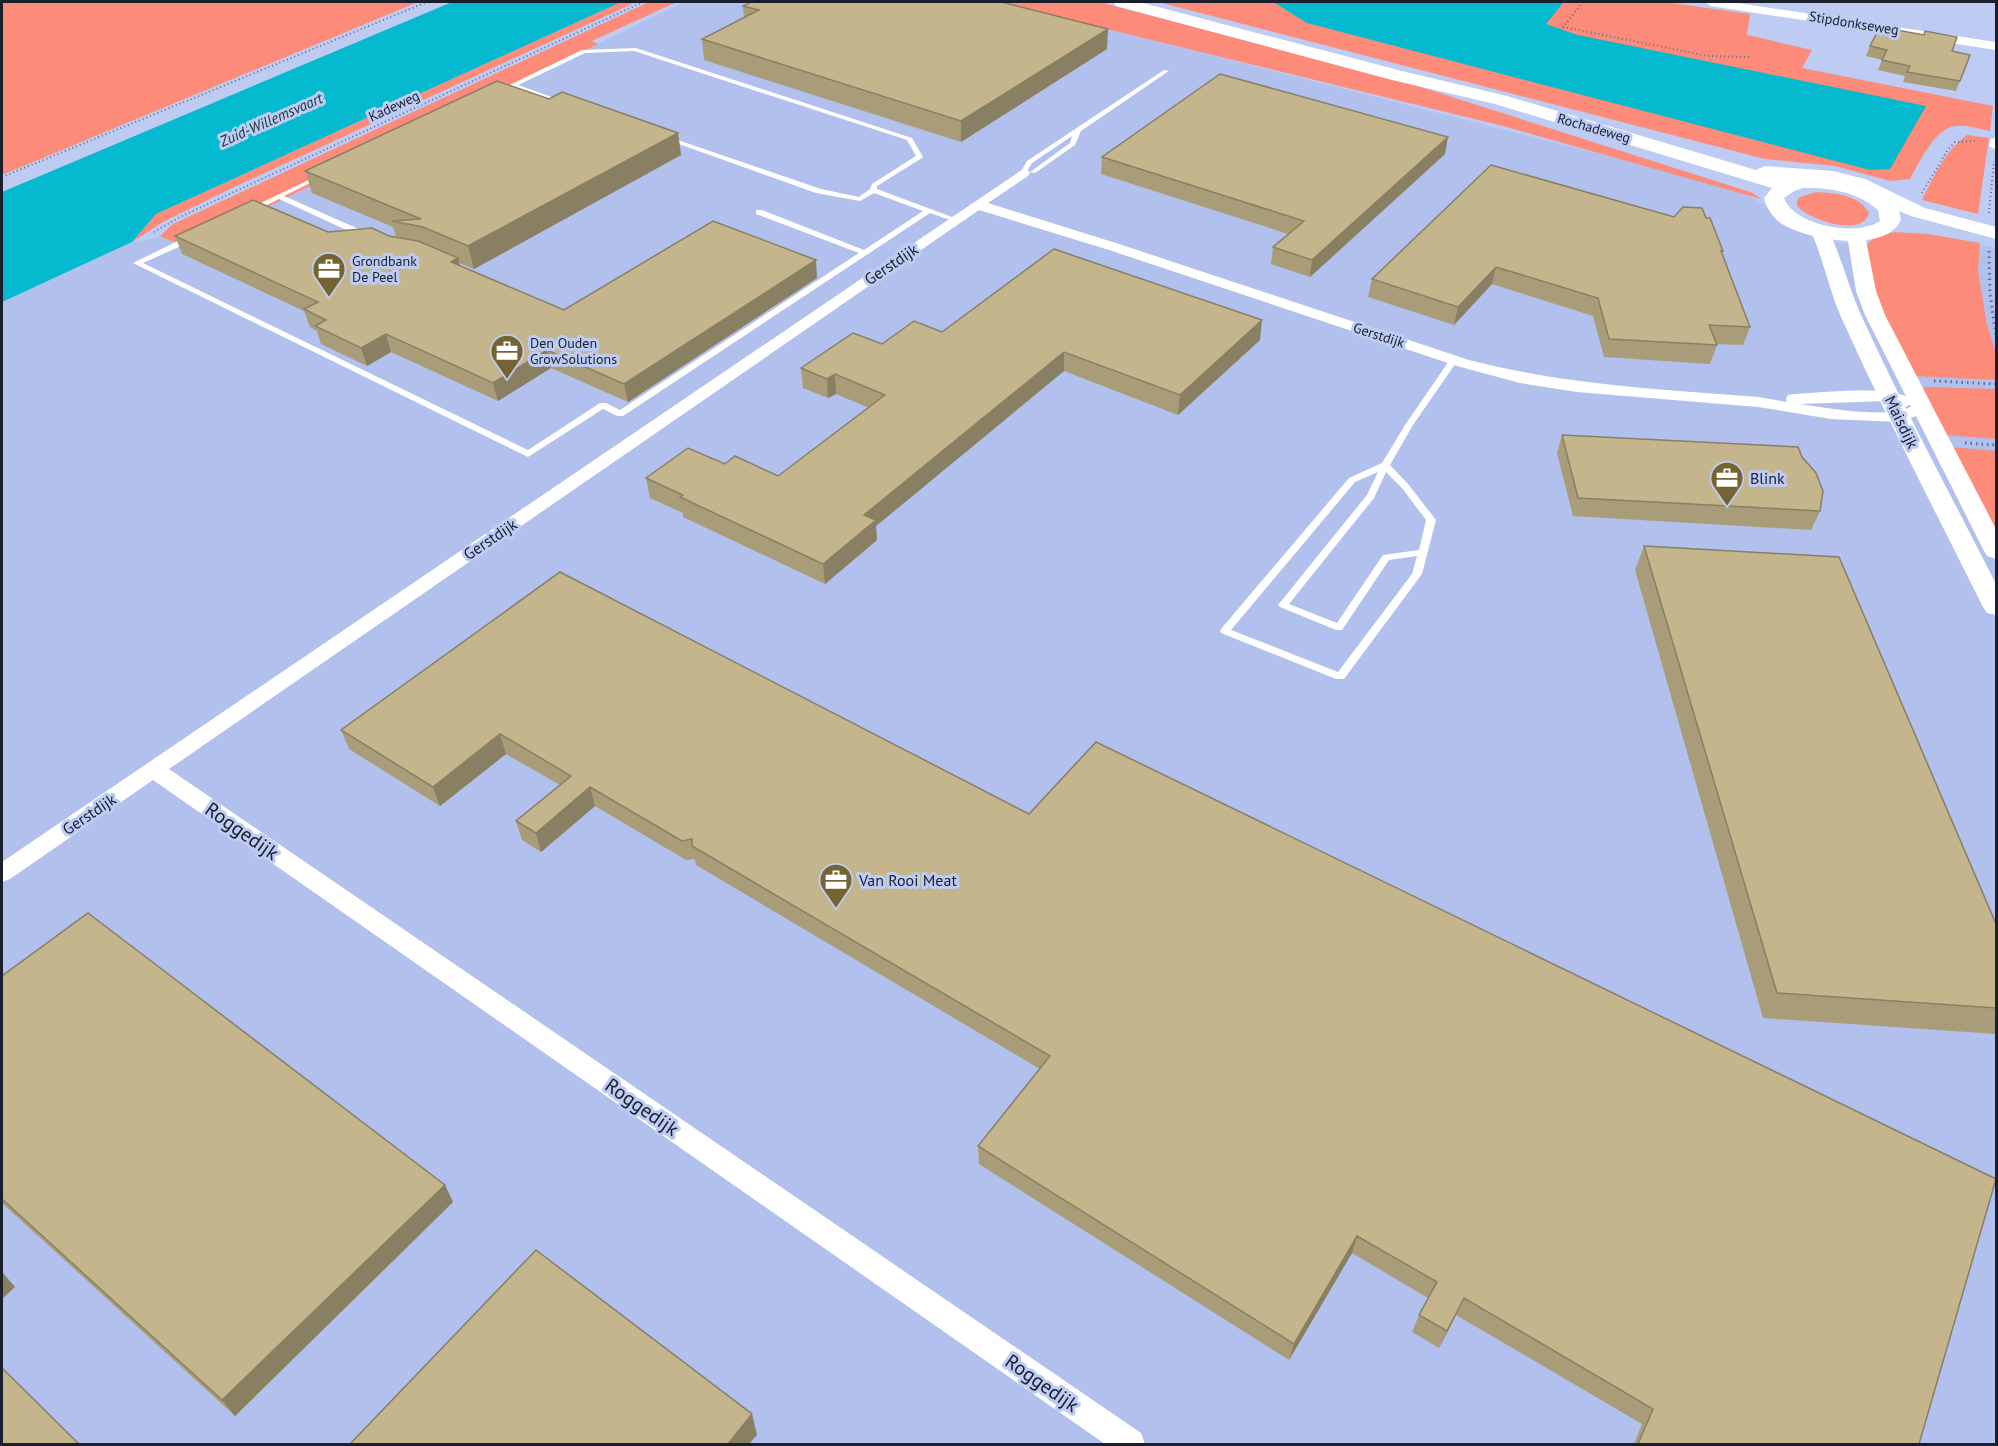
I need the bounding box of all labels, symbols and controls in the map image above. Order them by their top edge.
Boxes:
street label: Stipdonkseweg [1808,7,1900,39]
street label: Kadeweg [366,86,422,126]
water label: Zuid-Willemsvaart [215,88,326,151]
street label: Rochadeweg [1555,109,1633,147]
street label: Gerstdijk [860,239,922,289]
office icon: Grondbank De Peel [311,251,347,298]
place label: Grondbank De Peel [352,252,417,286]
street label: Gerstdijk [1351,318,1407,352]
office icon: Den Ouden GrowSolutions [489,333,525,380]
place label: Den Ouden GrowSolutions [530,334,617,368]
street label: Maisdijk [1881,392,1924,452]
office icon: Blink [1709,460,1745,507]
place label: Blink [1750,468,1785,488]
street label: Gerstdijk [459,514,521,564]
street label: Gerstdijk [58,789,120,839]
street label: Roggedijk [200,796,284,866]
office icon: Van Rooi Meat [818,862,854,909]
place label: Van Rooi Meat [858,870,957,890]
street label: Roggedijk [600,1072,684,1142]
street label: Roggedijk [1000,1348,1084,1418]

